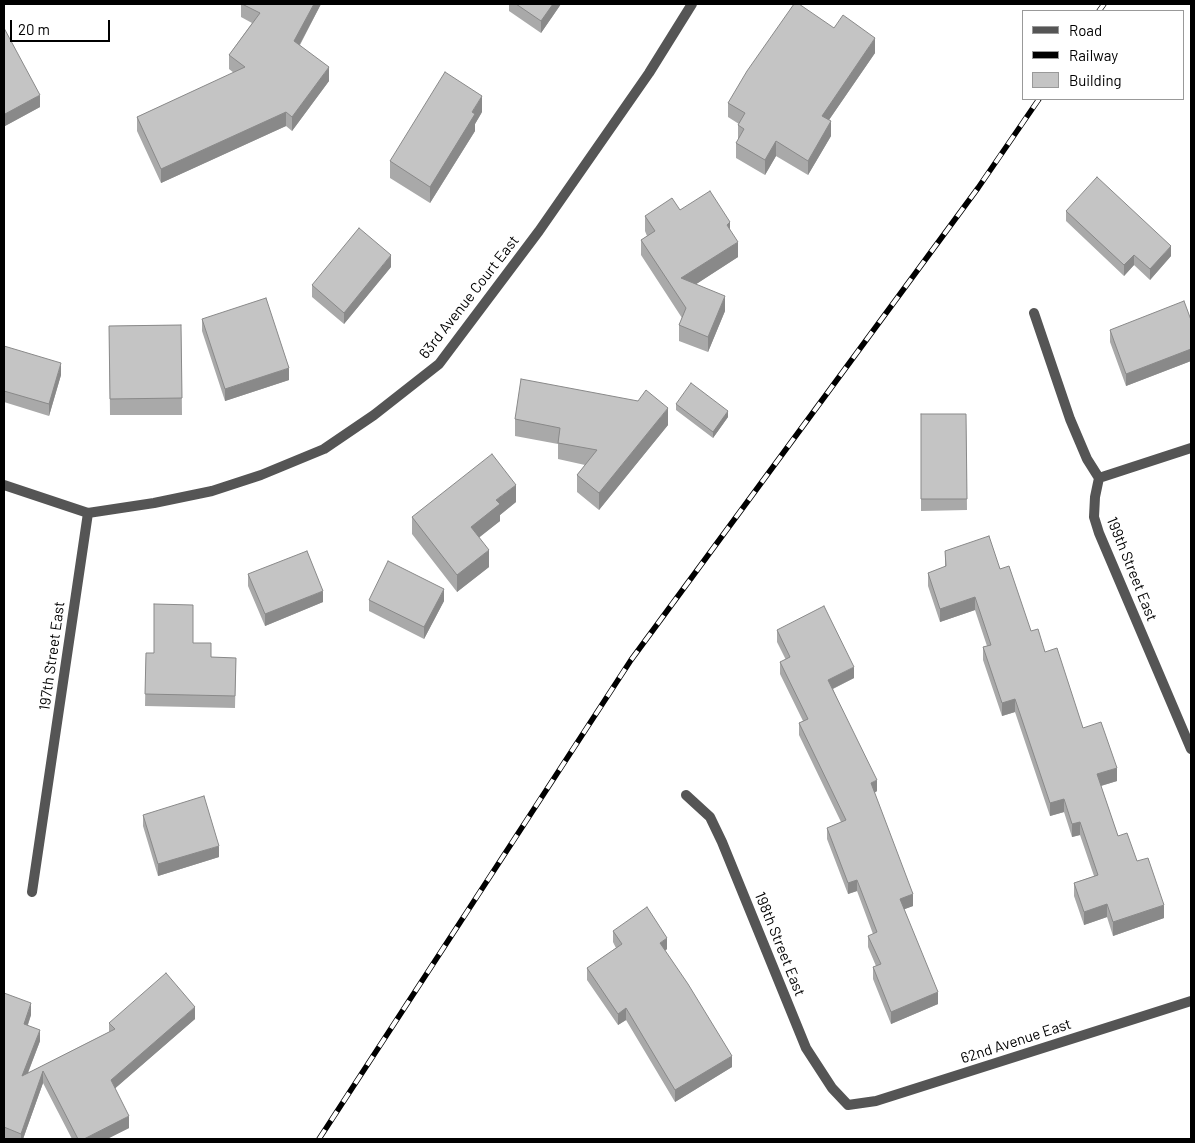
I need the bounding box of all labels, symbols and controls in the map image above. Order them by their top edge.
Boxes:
scale bar [12,10,112,42]
legend [1022,10,1185,100]
text: 20 m [18,20,50,38]
text: Road [1069,21,1102,39]
text: Railway [1069,46,1118,64]
text: Building [1069,71,1122,89]
street label: 63rd Avenue Court East [415,232,523,362]
street label: 199th Street East [1103,514,1161,624]
street label: 197th Street East [35,600,69,712]
street label: 198th Street East [751,889,809,999]
street label: 62nd Avenue East [959,1015,1073,1067]

